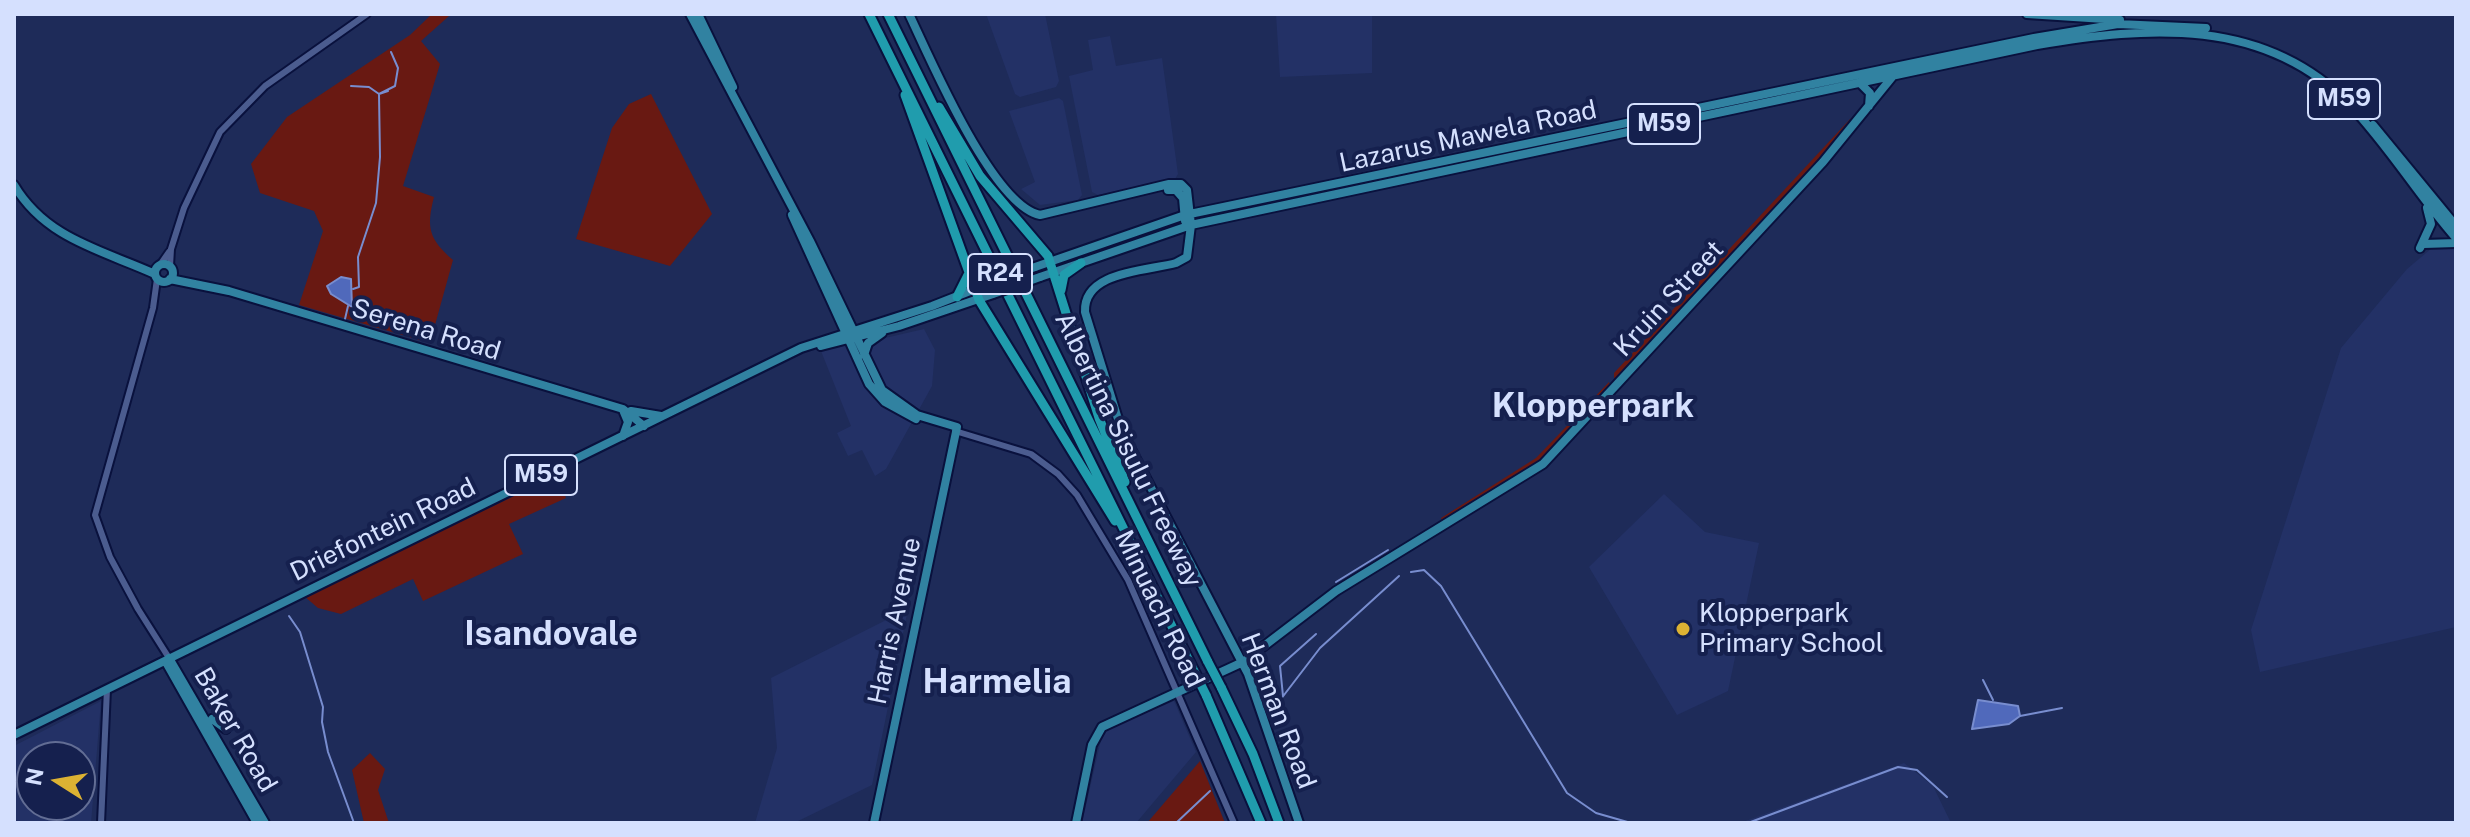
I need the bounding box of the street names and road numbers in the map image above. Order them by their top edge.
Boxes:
road number: M59 [2308,79,2380,119]
street label: Lazarus Mawela Road [1336,94,1600,180]
road number: M59 [1628,104,1700,144]
street label: Kruin Street [1607,235,1731,363]
road number: R24 [968,254,1032,294]
street label: Serena Road [348,293,504,367]
street label: Albertina Sisulu Freeway [1048,307,1208,593]
road number: M59 [505,455,577,495]
street label: Driefontein Road [285,472,481,588]
street label: Minuach Road [1108,525,1210,693]
street label: Harris Avenue [862,535,928,707]
street label: Herman Road [1234,629,1322,793]
street label: Baker Road [187,662,283,798]

